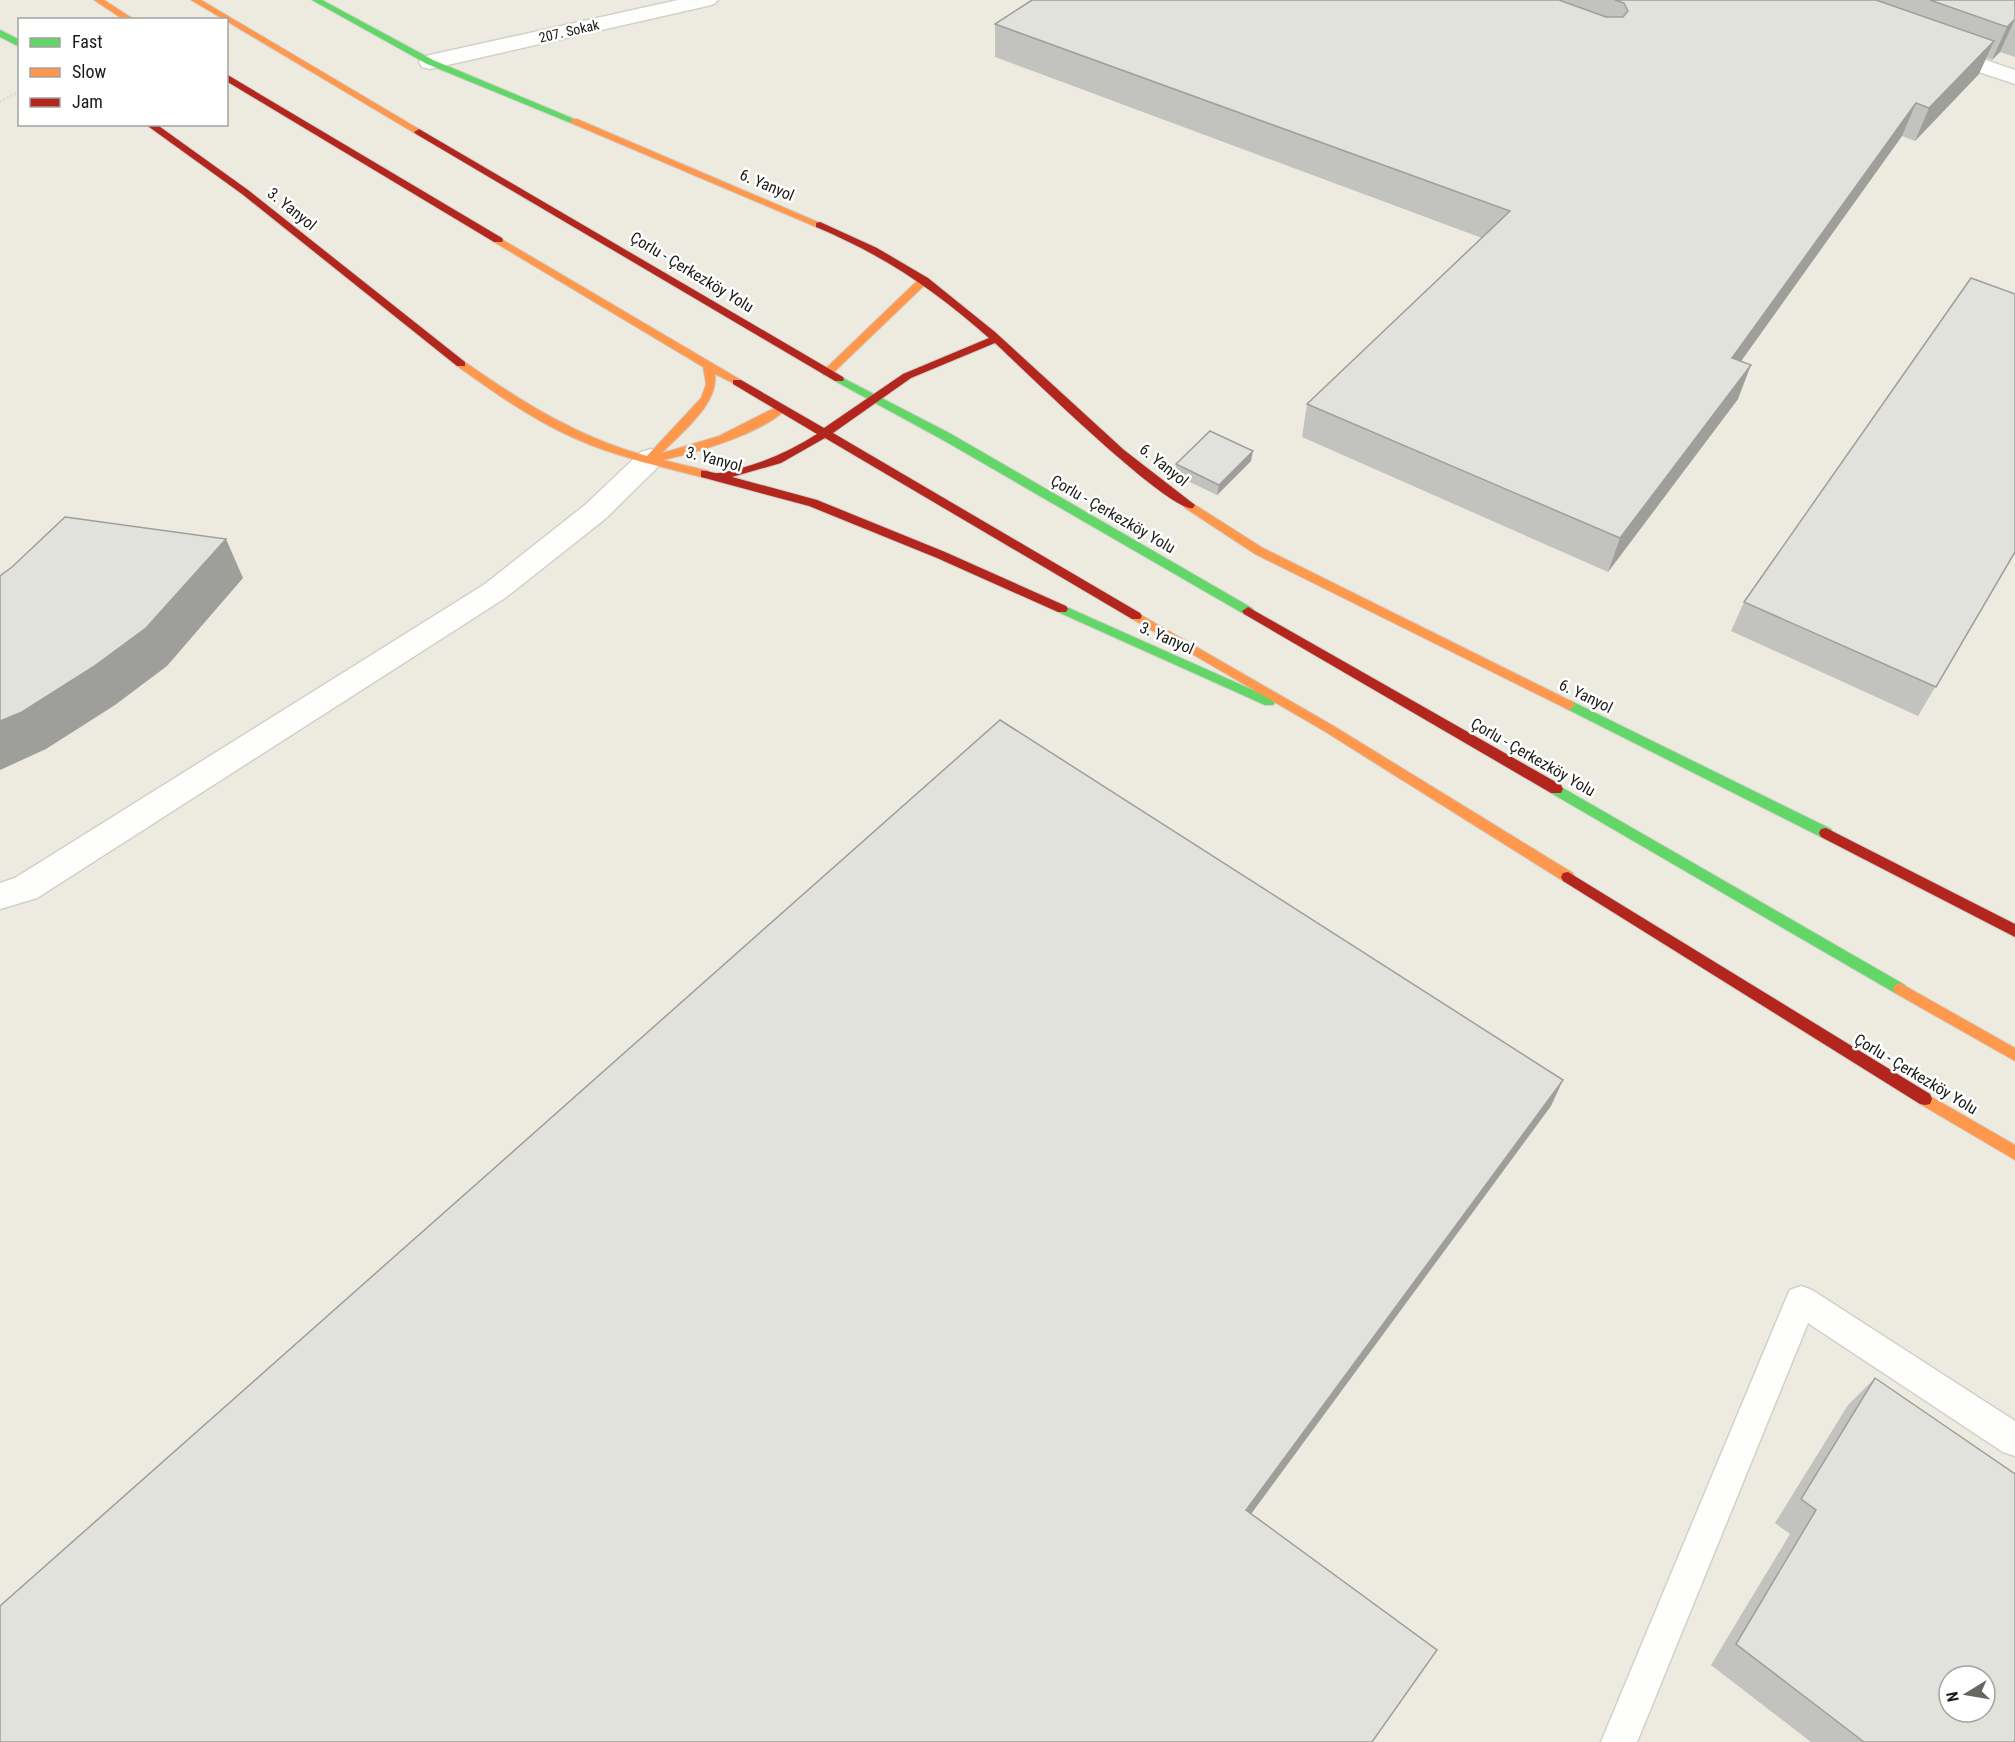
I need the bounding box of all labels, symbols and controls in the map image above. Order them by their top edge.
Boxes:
street label: 207. Sokak [537,16,601,46]
legend [18,18,228,126]
text: Fast [72,31,103,52]
text: Slow [72,61,107,82]
text: Jam [72,91,103,112]
street label: 6. Yanyol [737,165,797,205]
street label: 3. Yanyol [264,184,320,234]
street label: Çorlu - Çerkezköy Yolu [627,228,757,316]
street label: 6. Yanyol [1136,440,1192,490]
street label: 3. Yanyol [684,442,744,476]
street label: Çorlu - Çerkezköy Yolu [1047,471,1179,557]
street label: 3. Yanyol [1137,618,1197,658]
street label: 6. Yanyol [1556,675,1616,717]
street label: Çorlu - Çerkezköy Yolu [1467,714,1599,800]
street label: Çorlu - Çerkezköy Yolu [1851,1030,1981,1118]
north arrow [1937,1664,1997,1724]
text: N [1943,1690,1963,1703]

